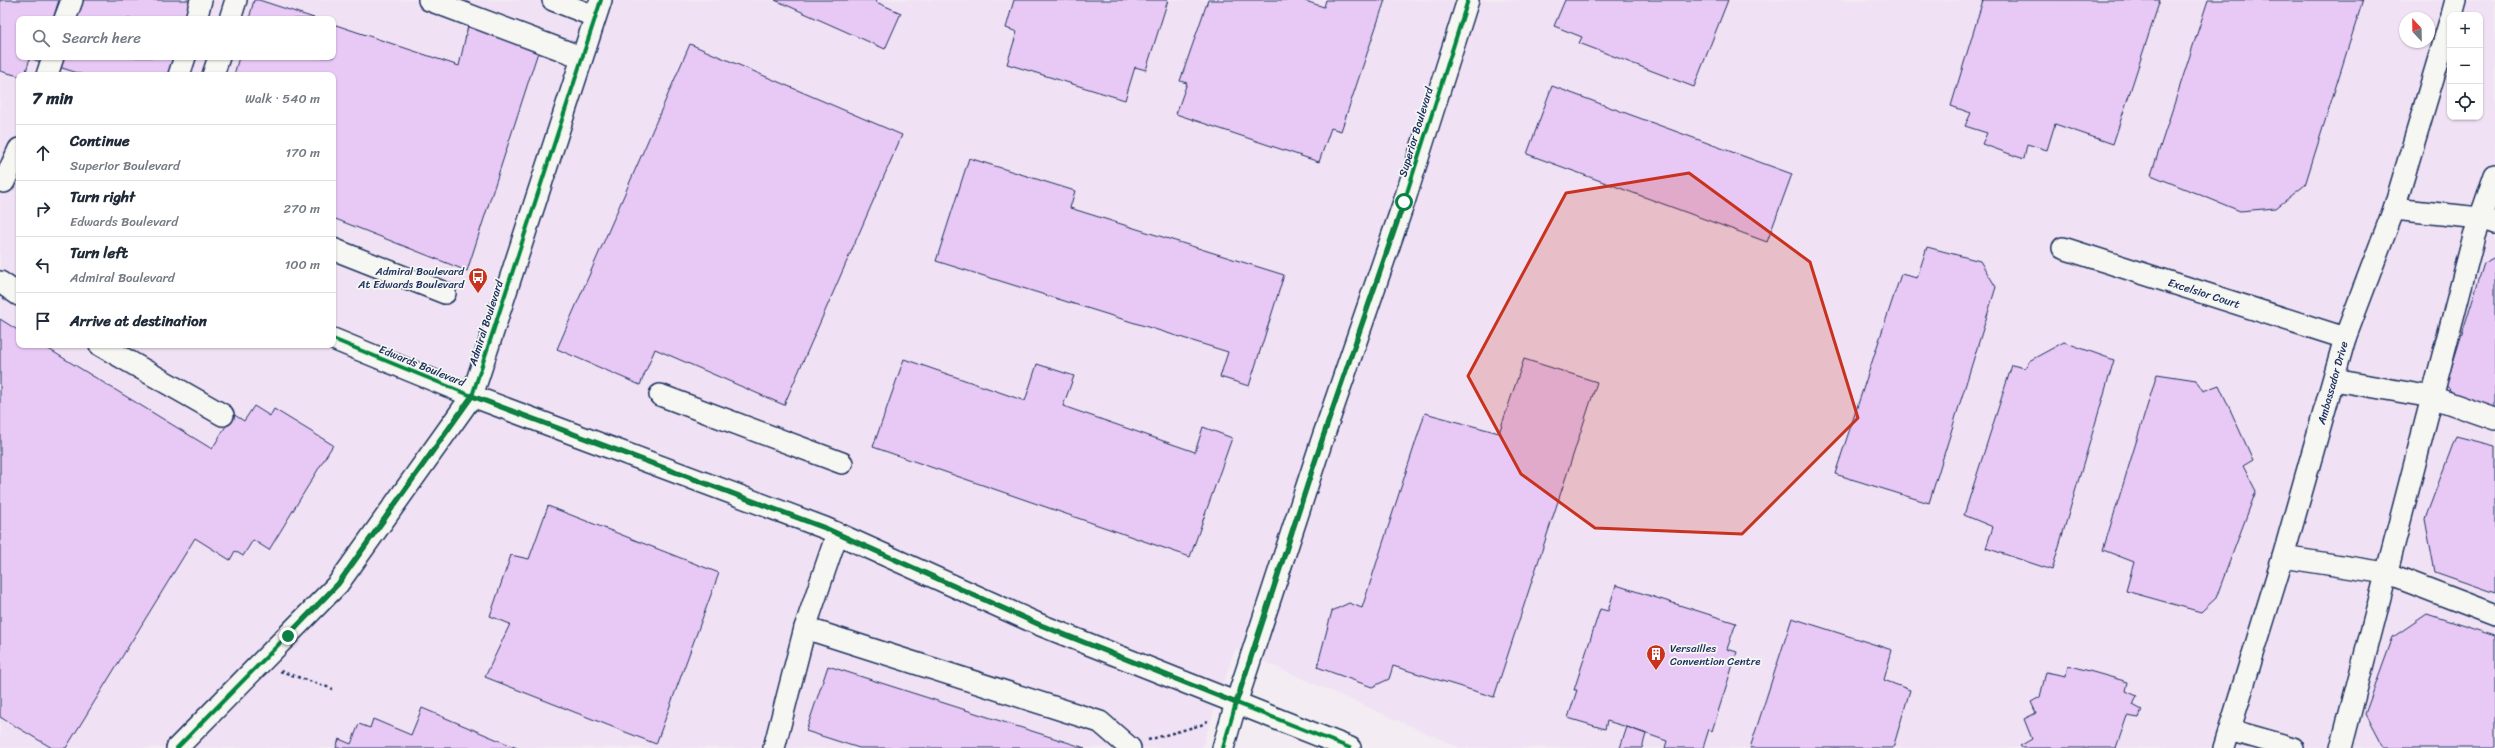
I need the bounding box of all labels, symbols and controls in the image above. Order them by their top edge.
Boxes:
north arrow [2399,12,2435,48]
map controls [2447,12,2483,120]
button: + [2447,12,2483,48]
search box [16,16,336,60]
text: Search here [62,25,141,51]
icon: search [30,27,52,49]
button: − [2447,48,2483,84]
text: 7 min [32,83,73,113]
street label: Superior Boulevard [1393,84,1439,179]
button: locate [2447,84,2483,120]
text: Walk · 540 m [245,87,320,110]
text: Continue [70,128,130,154]
text: 170 m [285,141,320,164]
icon: ahead [32,142,54,164]
text: Superior Boulevard [70,154,180,177]
text: Turn right [70,184,135,210]
route start [1395,193,1413,211]
text: 270 m [283,197,320,220]
icon: right [32,198,54,220]
text: Edwards Boulevard [70,210,178,233]
text: Turn left [70,240,128,266]
text: 100 m [285,253,320,276]
icon: left [32,254,54,276]
place label: Admiral Boulevard At Edwards Boulevard [357,262,465,294]
text: Admiral Boulevard [70,266,175,289]
bus stop icon: Admiral Boulevard At Edwards Boulevard [467,266,489,294]
street label: Excelsior Court [2166,273,2243,313]
street label: Admiral Boulevard [463,277,509,369]
text: Arrive at destination [70,308,207,334]
icon: arrive [32,310,54,332]
street label: Ambassador Drive [2311,339,2353,428]
street label: Edwards Boulevard [376,340,469,392]
route end [279,627,297,645]
place label: Versailles Convention Centre [1670,639,1761,671]
building icon: Versailles Convention Centre [1645,643,1667,671]

